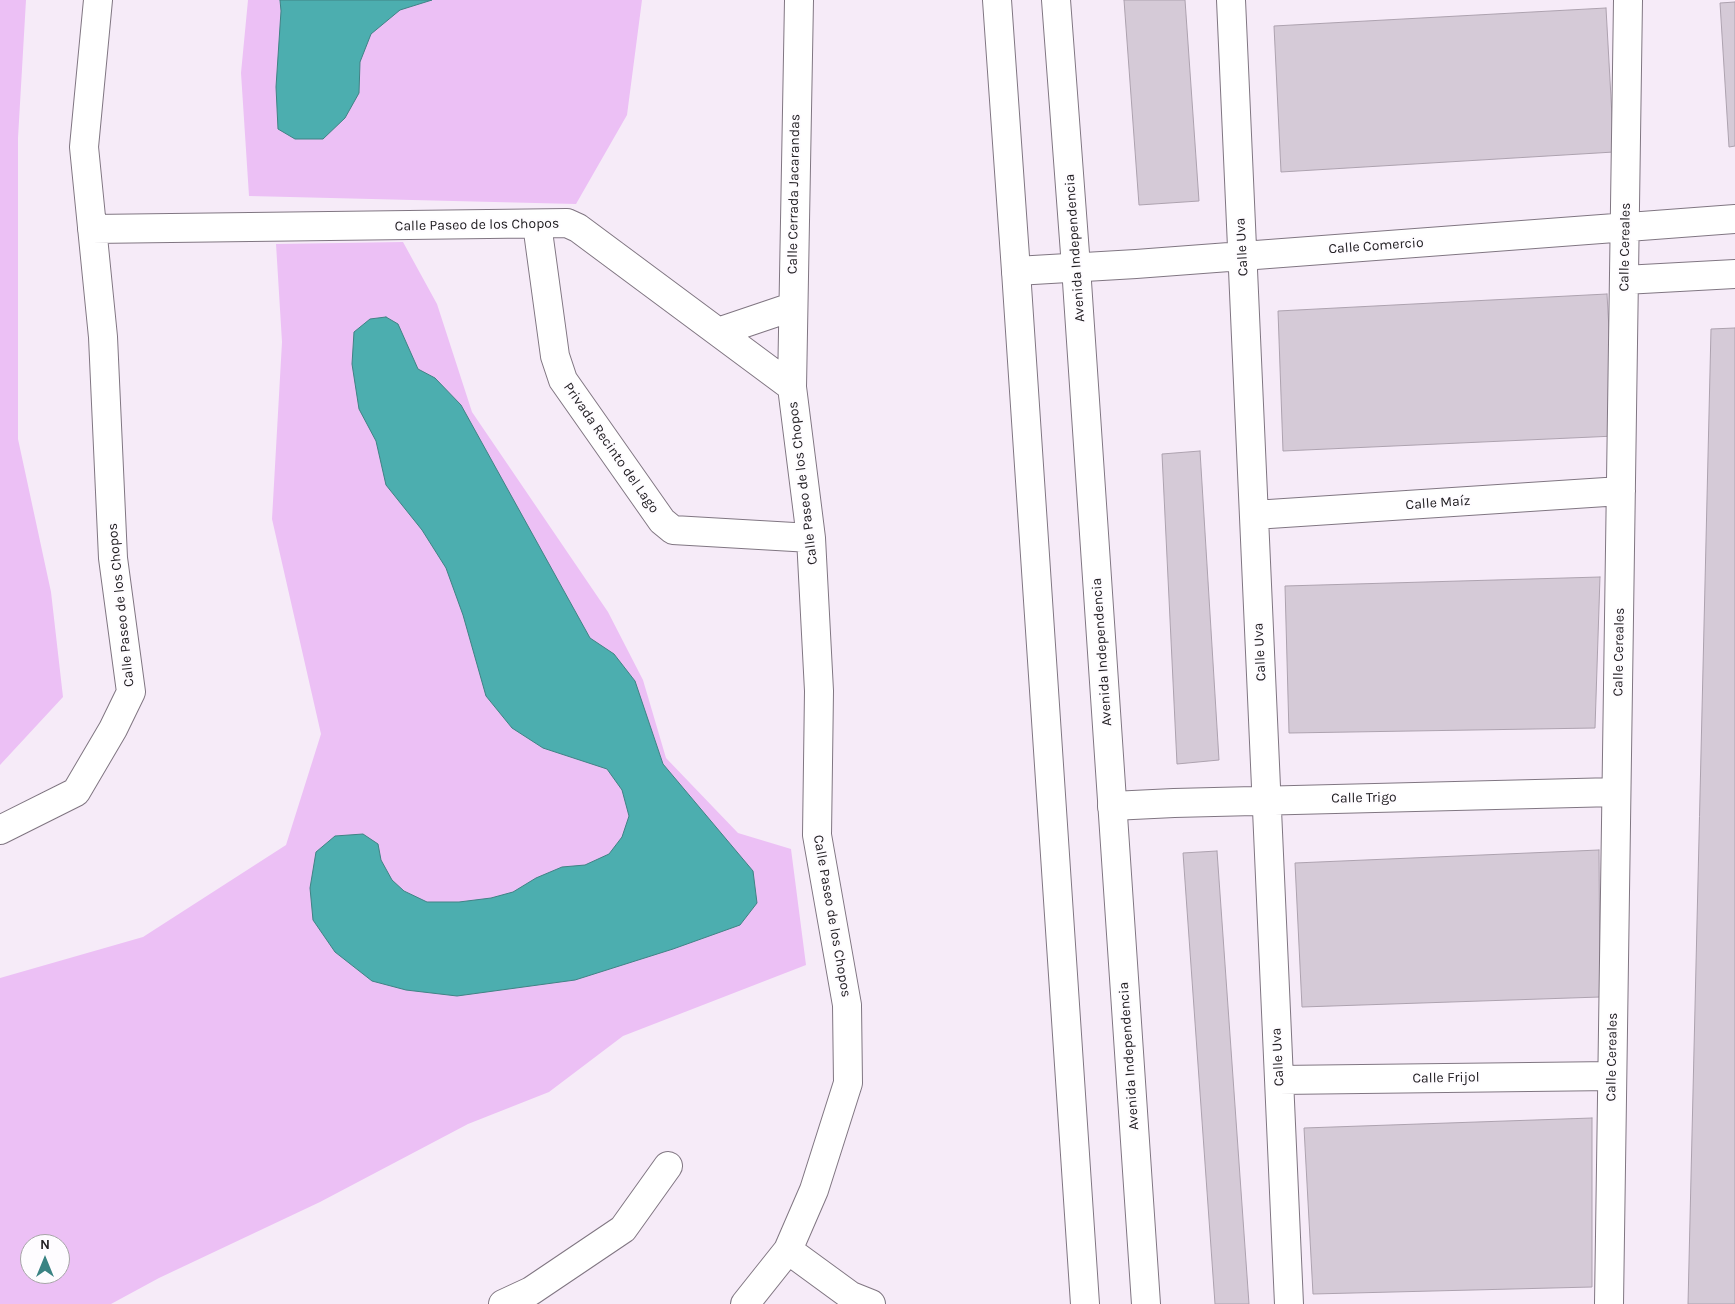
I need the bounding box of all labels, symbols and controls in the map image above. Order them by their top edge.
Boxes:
street label: Calle Cerrada Jacarandas [784,114,804,274]
street label: Avenida Independencia [1061,173,1089,323]
street label: Calle Cereales [1616,202,1634,292]
street label: Calle Paseo de los Chopos [395,215,559,235]
street label: Calle Uva [1232,217,1252,277]
street label: Calle Comercio [1328,234,1424,258]
street label: Privada Recinto del Lago [560,380,662,516]
street label: Calle Paseo de los Chopos [785,400,821,566]
street label: Calle Maíz [1405,492,1471,514]
street label: Calle Paseo de los Chopos [104,522,138,688]
street label: Avenida Independencia [1088,577,1116,727]
street label: Calle Cereales [1610,607,1628,697]
street label: Calle Uva [1250,622,1270,682]
street label: Calle Trigo [1331,789,1397,807]
street label: Calle Paseo de los Chopos [809,834,855,998]
street label: Avenida Independencia [1115,981,1143,1131]
street label: Calle Cereales [1603,1012,1621,1102]
street label: Calle Uva [1268,1027,1288,1087]
street label: Calle Frijol [1412,1069,1480,1087]
north arrow [20,1234,70,1284]
text: N [40,1236,50,1253]

